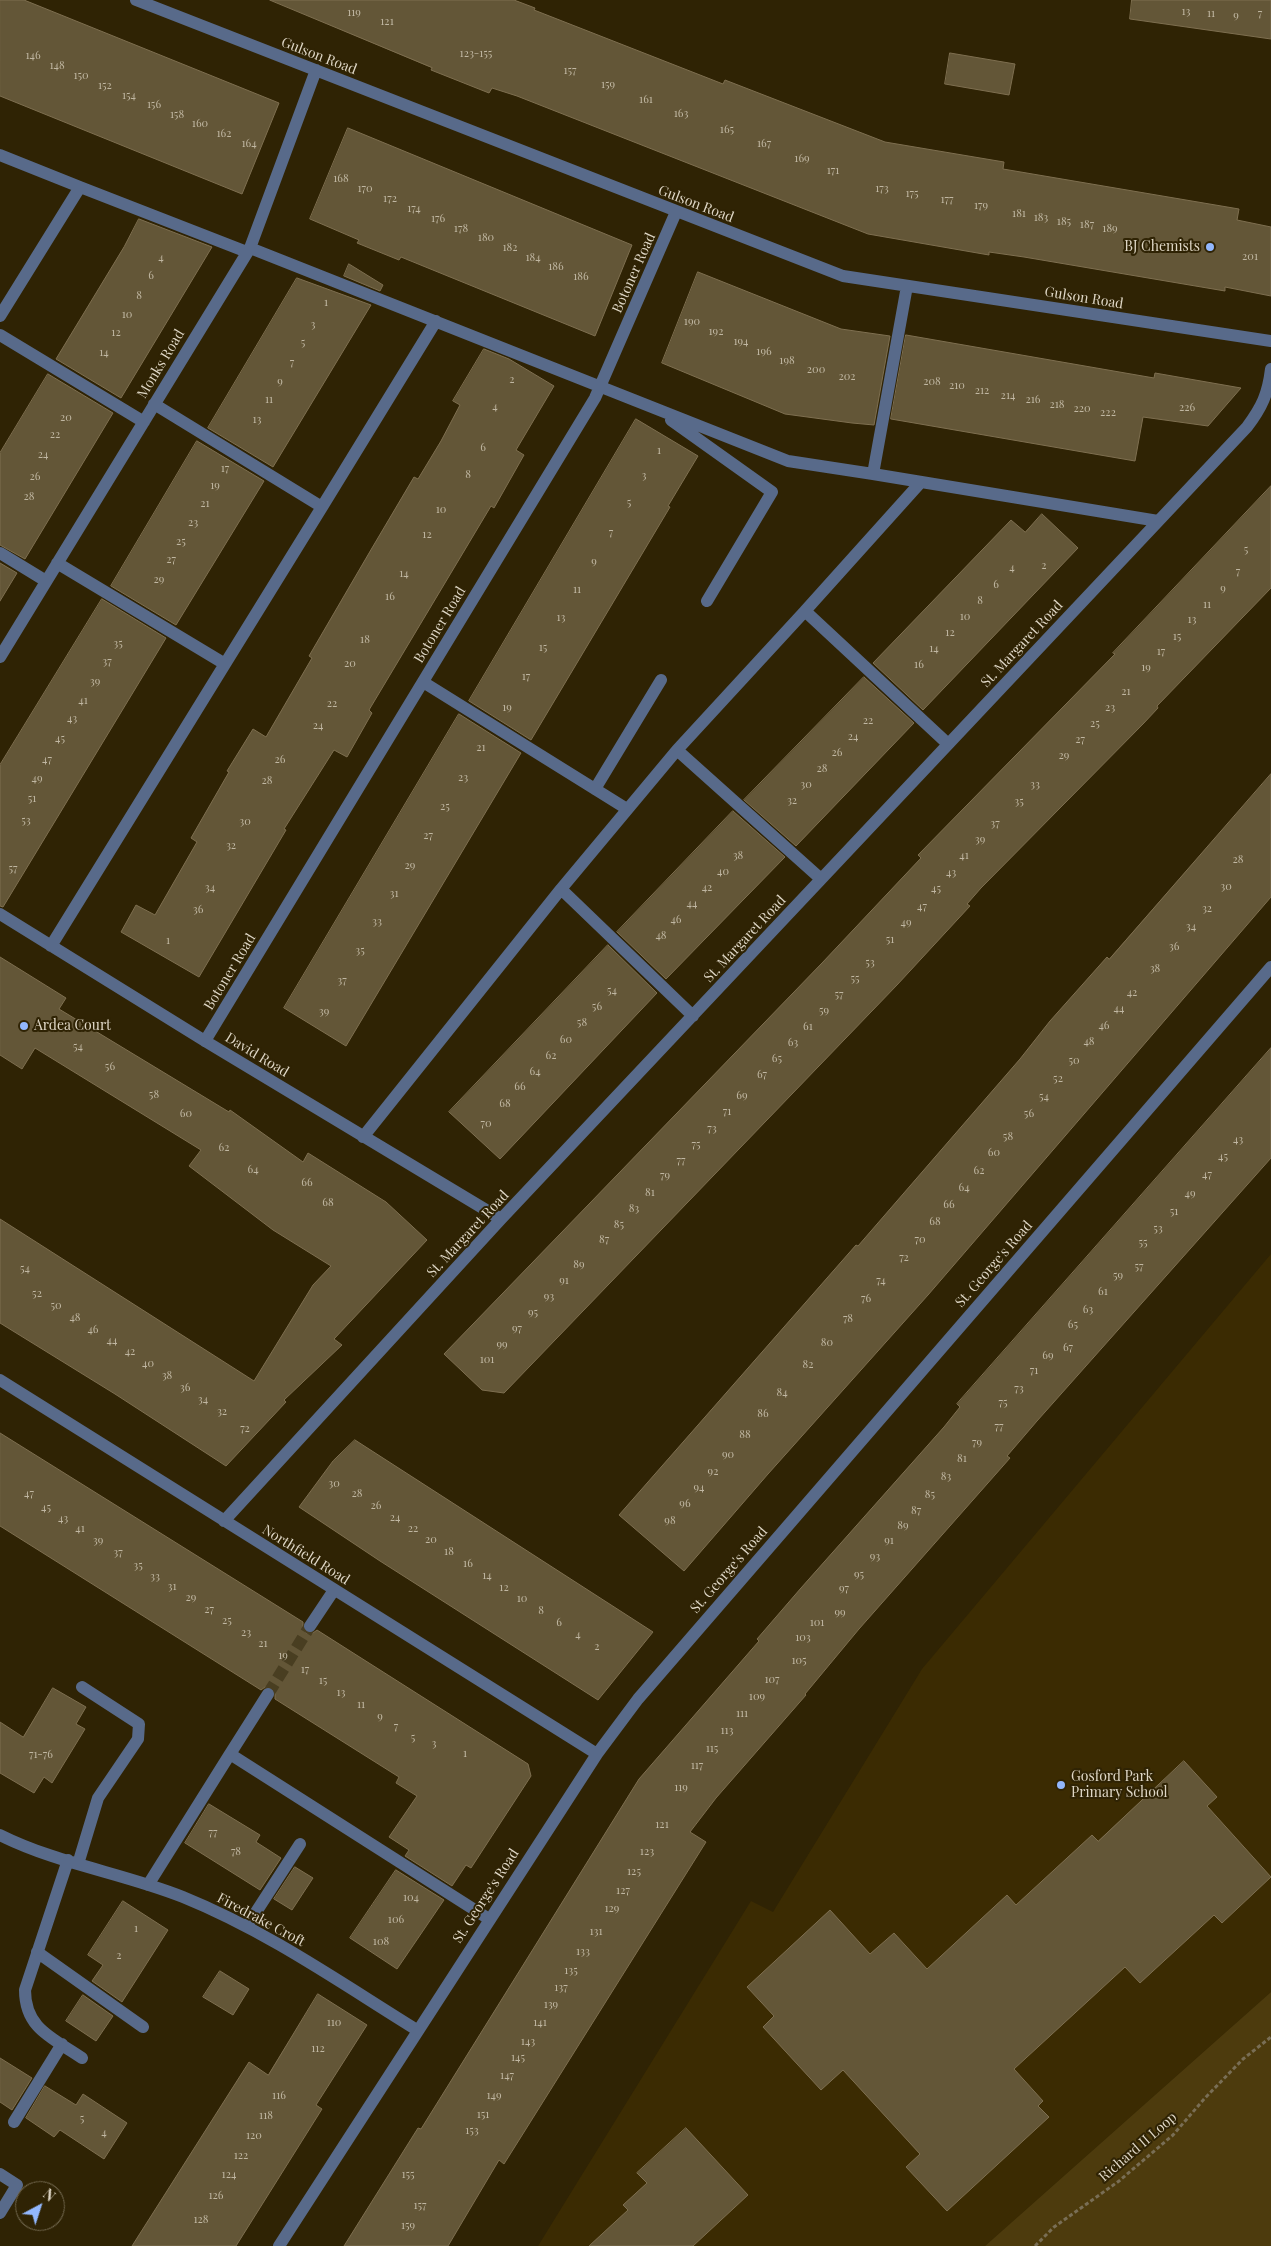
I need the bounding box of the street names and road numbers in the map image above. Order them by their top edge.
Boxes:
street label: Gulson Road [279,34,359,78]
street label: Gulson Road [656,182,736,226]
street label: Botoner Road [609,230,659,316]
street label: Gulson Road [1043,283,1125,313]
street label: Monks Road [134,327,188,401]
street label: Botoner Road [411,584,469,666]
street label: St. Margaret Road [978,597,1066,691]
street label: St. Margaret Road [701,892,789,986]
street label: Botoner Road [201,931,259,1013]
street label: David Road [222,1029,292,1081]
street label: St. Margaret Road [424,1187,512,1281]
street label: St. George's Road [952,1217,1036,1311]
street label: Northfield Road [259,1521,353,1589]
street label: St. George's Road [687,1523,771,1617]
street label: St. George's Road [449,1846,523,1946]
street label: Firedrake Croft [214,1890,308,1950]
street label: Richard II Loop [1096,2109,1180,2185]

